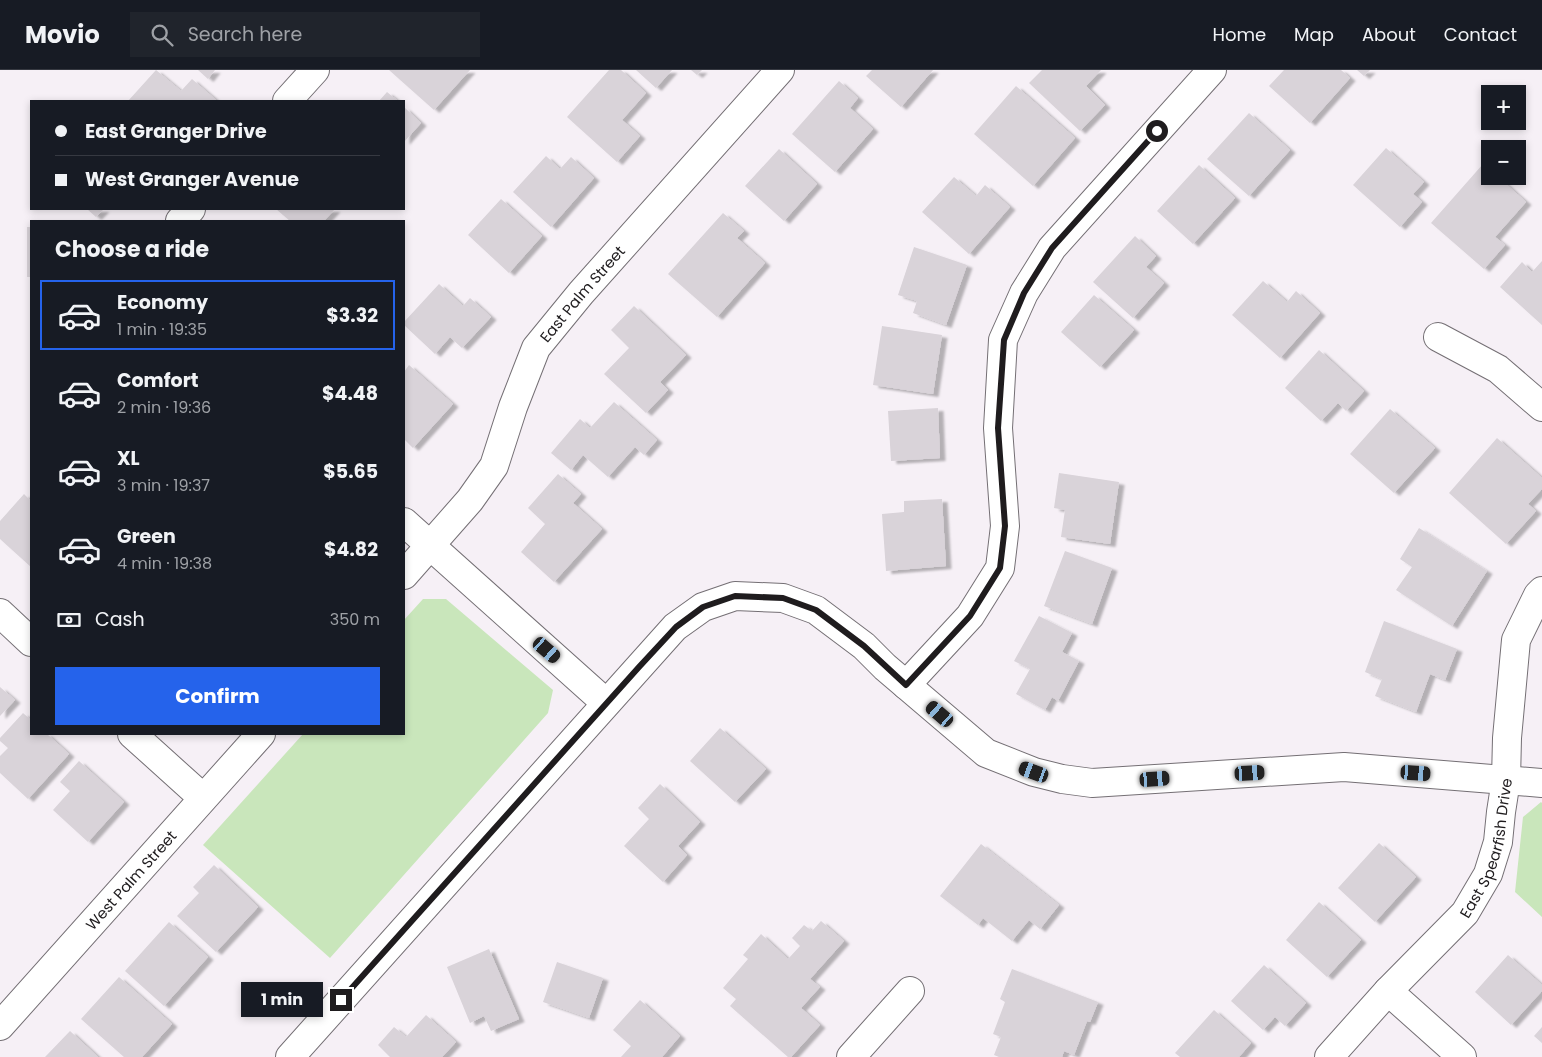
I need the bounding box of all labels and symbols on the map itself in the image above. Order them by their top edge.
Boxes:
route start [1146,120,1168,142]
street label: East Palm Street [535,241,629,346]
car [530,634,563,666]
car [923,698,956,730]
car [1017,760,1050,784]
car [1400,764,1431,782]
car [1234,765,1265,781]
car [1139,770,1170,788]
street label: East Spearfish Drive [1454,776,1517,921]
street label: West Palm Street [80,825,181,934]
callout: 1 min [241,982,324,1018]
route end [330,989,352,1011]

